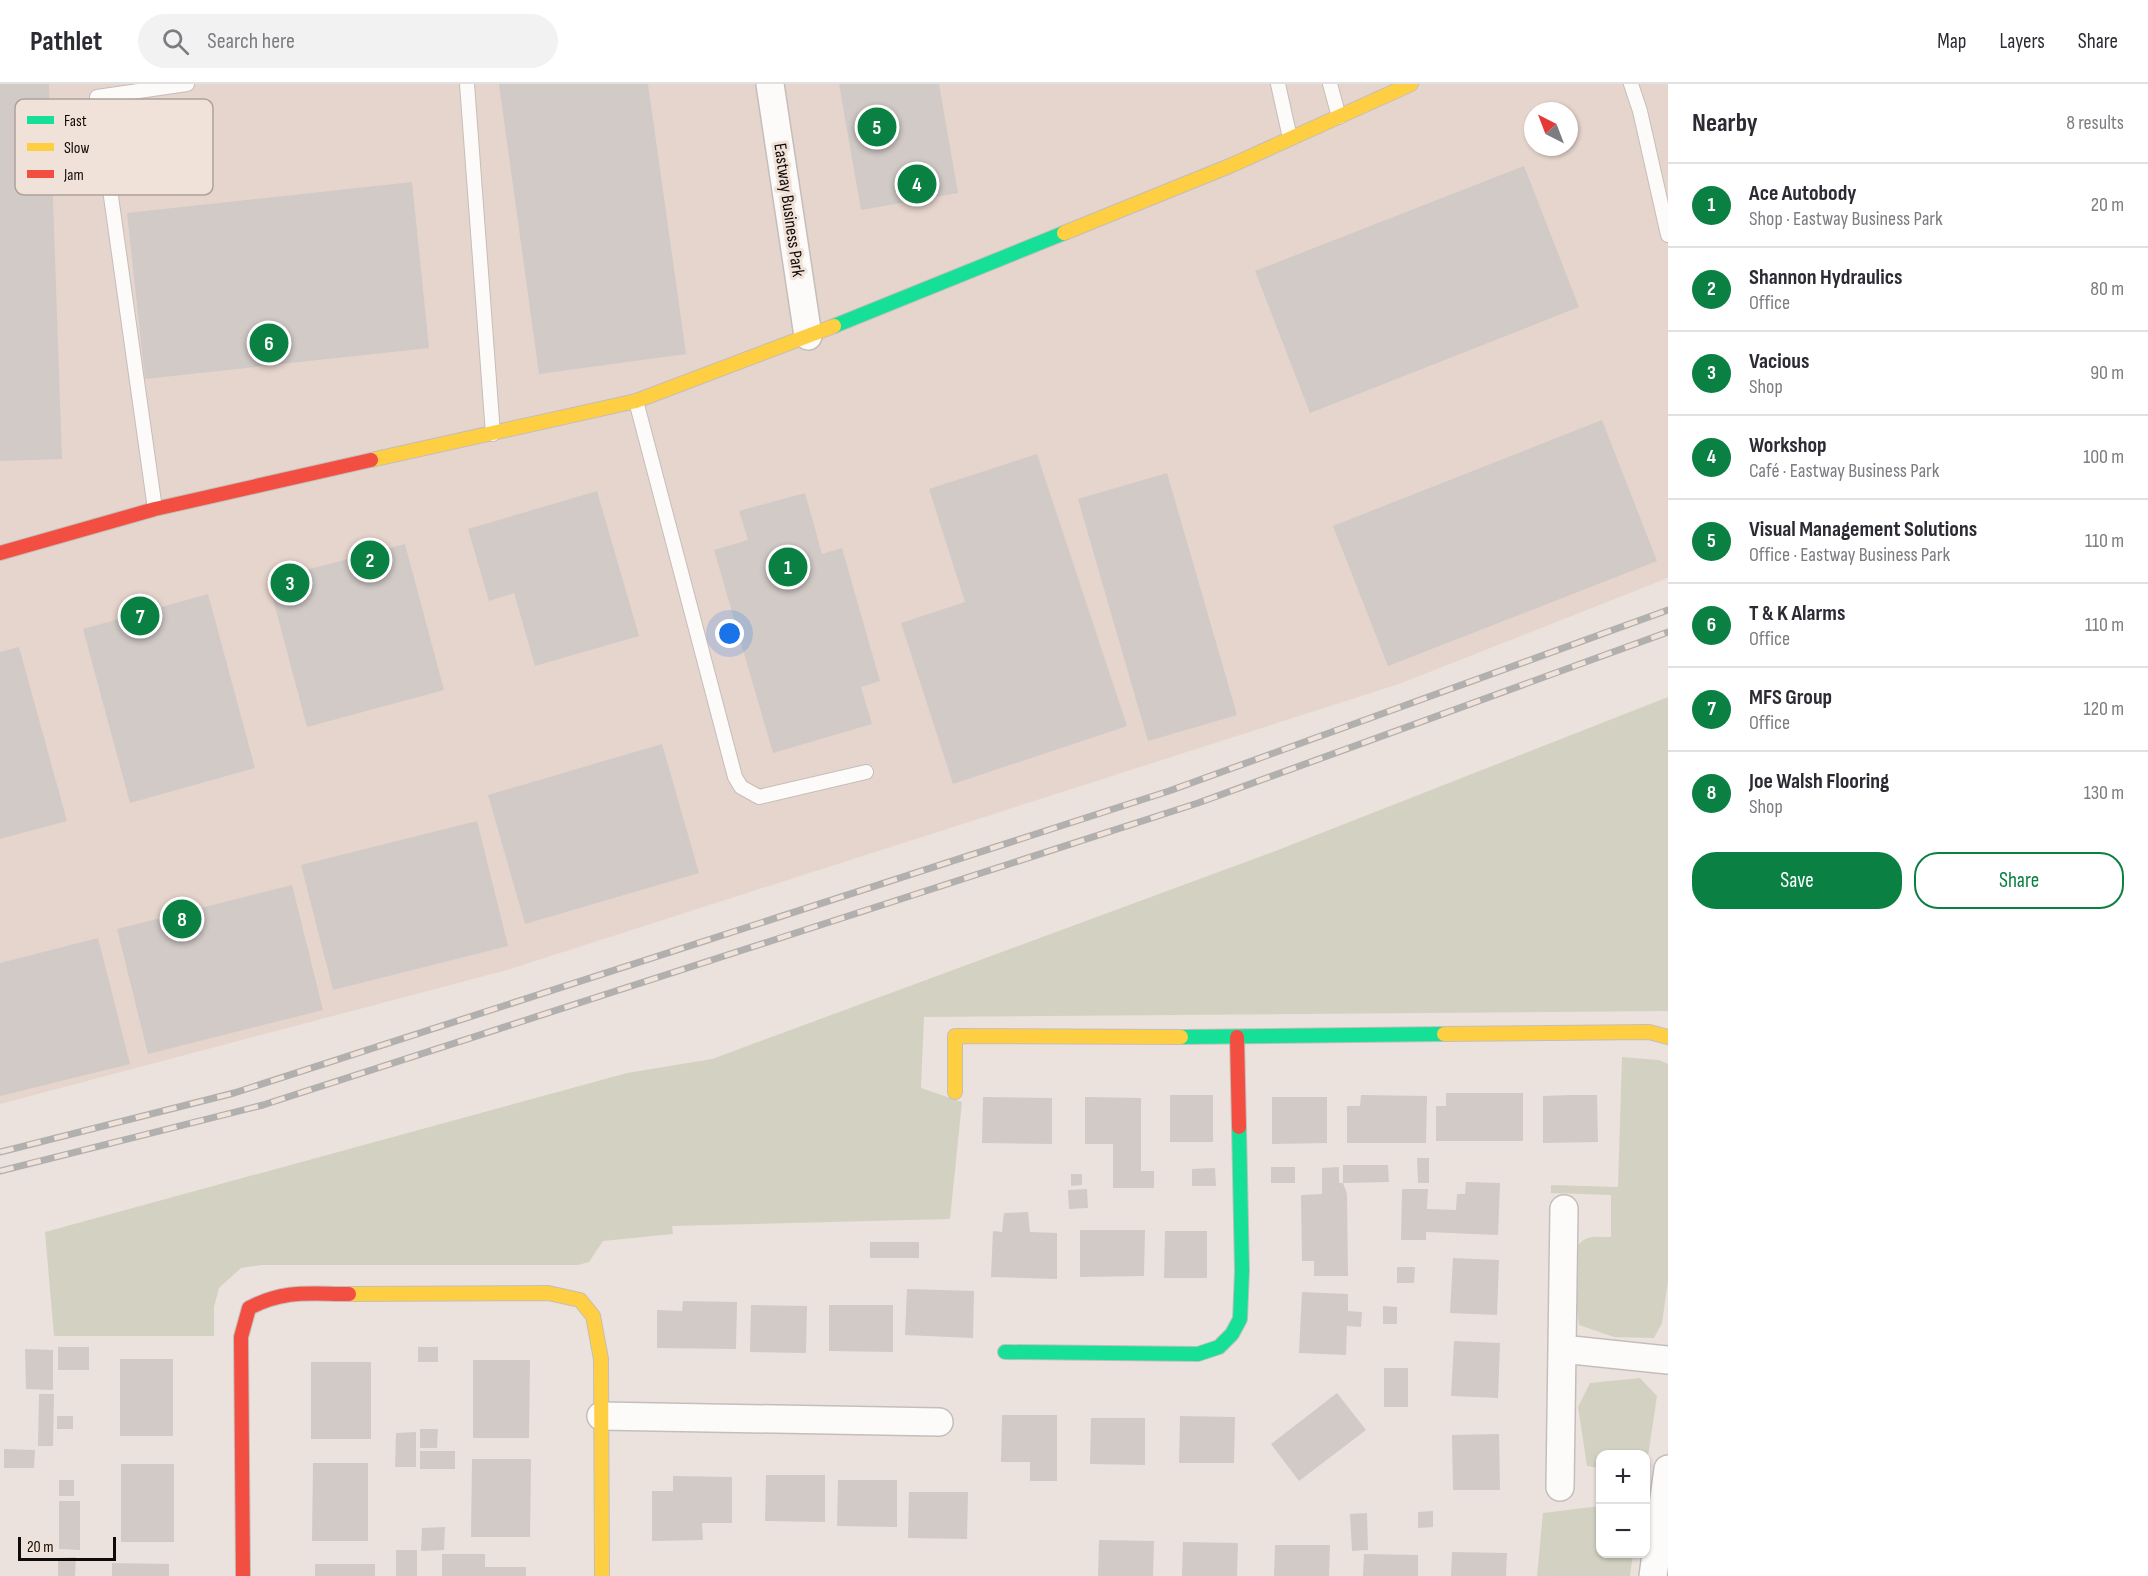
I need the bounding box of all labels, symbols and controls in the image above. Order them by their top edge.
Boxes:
search box [138,14,558,68]
text: Pathlet [30,25,102,58]
icon: search [159,25,192,58]
text: Search here [207,28,295,55]
text: Map [1937,29,1966,54]
text: Layers [1999,29,2045,54]
text: Share [2078,29,2118,54]
legend [15,99,213,195]
north arrow [1524,102,1578,156]
pin: 5 [858,104,896,150]
text: Nearby [1692,108,1758,139]
text: 8 results [2066,111,2124,135]
text: Fast [64,112,87,131]
text: Slow [64,139,89,158]
street label: Eastway Business Park [769,142,809,278]
pin: 4 [898,162,936,206]
text: Jam [63,166,84,185]
text: Ace Autobody [1749,180,1856,207]
text: 1 [1708,193,1715,217]
text: 20 m [2091,193,2124,217]
text: Shop · Eastway Business Park [1749,207,1943,231]
text: Shannon Hydraulics [1749,264,1902,291]
text: 2 [1707,277,1716,301]
text: 80 m [2090,277,2124,301]
text: Office [1749,291,1790,315]
pin: 6 [250,320,288,366]
text: Vacious [1749,348,1809,375]
text: 3 [1707,361,1716,385]
text: 90 m [2090,361,2124,385]
text: Shop [1749,375,1783,399]
text: Workshop [1749,432,1827,459]
text: 4 [1707,445,1716,469]
text: 100 m [2083,445,2124,469]
text: Café · Eastway Business Park [1749,459,1939,483]
text: Visual Management Solutions [1749,516,1977,543]
text: 5 [1707,529,1716,553]
text: 110 m [2085,529,2124,553]
pin: 2 [350,538,389,582]
text: Office · Eastway Business Park [1749,543,1950,567]
pin: 1 [768,544,808,590]
pin: 3 [270,560,310,606]
pin: 7 [120,594,160,638]
text: T & K Alarms [1749,600,1845,627]
text: 6 [1707,613,1716,637]
text: 110 m [2085,613,2124,637]
your location [715,619,744,648]
text: Office [1749,627,1790,651]
text: MFS Group [1749,684,1832,711]
text: 7 [1707,697,1716,721]
text: 120 m [2084,697,2124,721]
text: Office [1749,711,1790,735]
text: Joe Walsh Flooring [1749,768,1889,795]
text: 8 [1707,781,1716,805]
text: 130 m [2084,781,2124,805]
text: Shop [1749,795,1783,819]
button: Save [1692,852,1902,909]
button: Share [1914,852,2124,909]
pin: 8 [162,896,201,942]
map controls [1596,1450,1650,1558]
button: + [1596,1450,1650,1504]
button: − [1596,1504,1650,1558]
scale bar [18,1534,116,1562]
text: 20 m [27,1538,54,1557]

